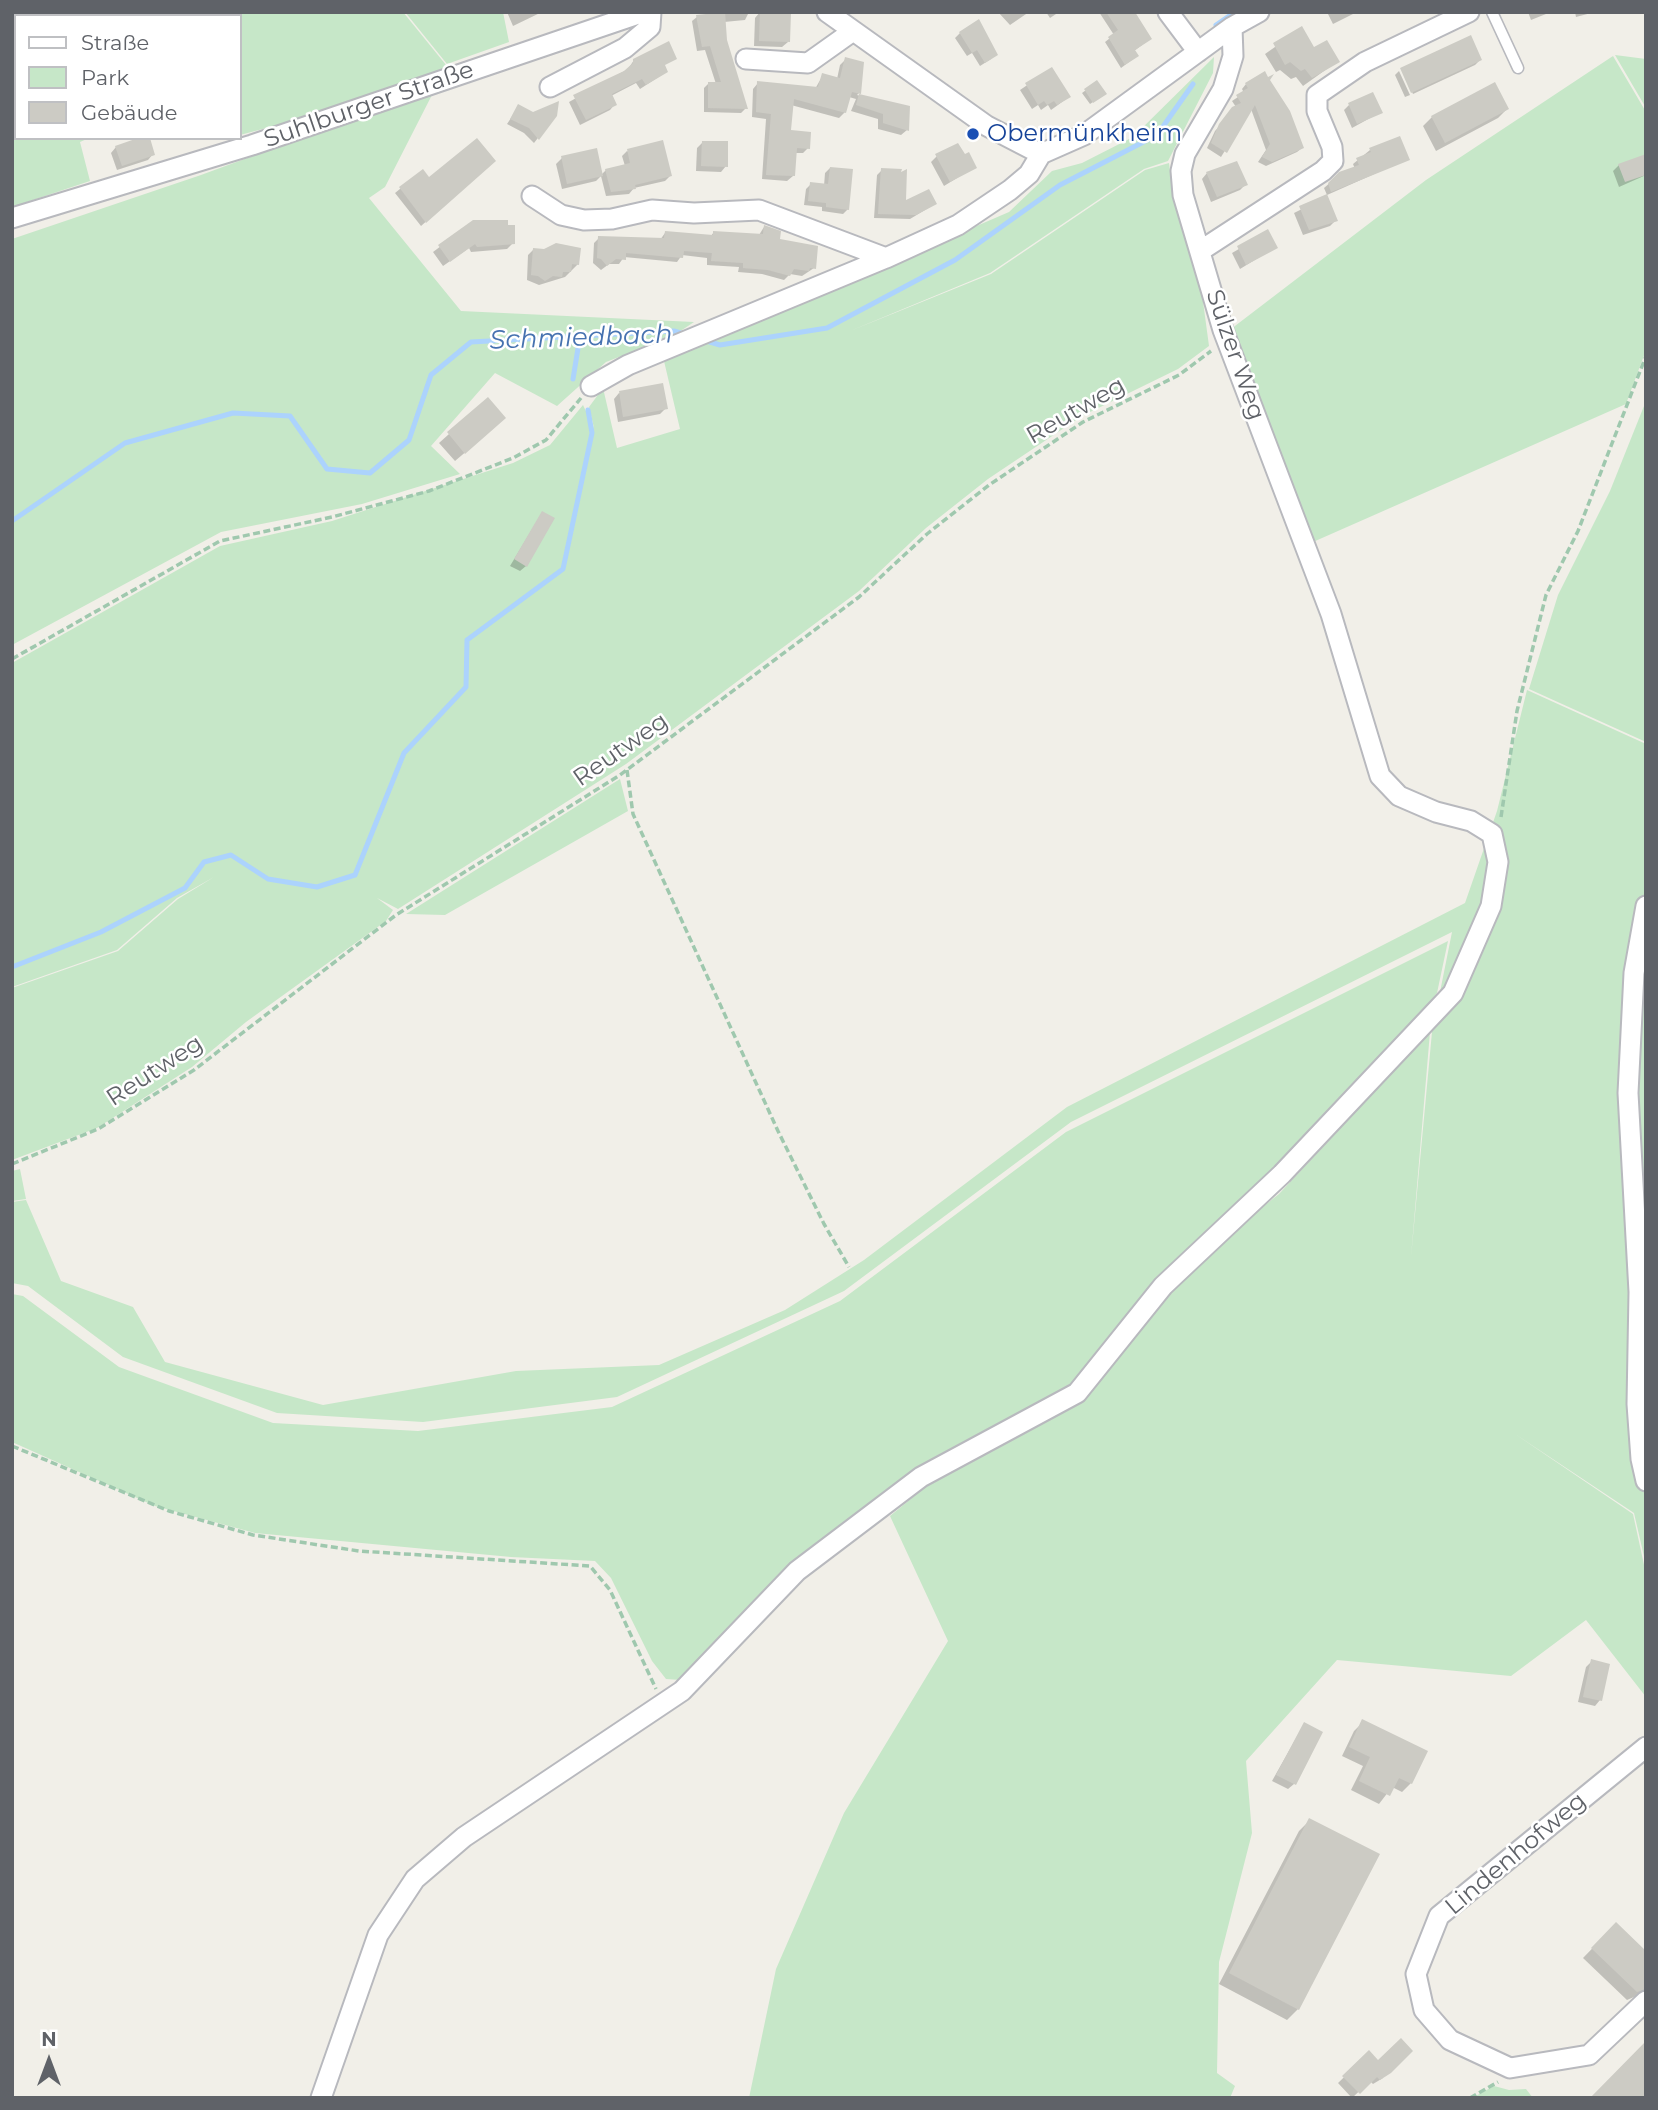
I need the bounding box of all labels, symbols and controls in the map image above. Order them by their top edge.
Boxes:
legend [14,14,242,140]
text: Straße [81,30,149,55]
street label: Suhlburger Straße [260,56,478,154]
text: Park [81,65,129,90]
text: Gebäude [81,100,178,125]
place label: Obermünkheim [987,120,1182,148]
marker: Obermünkheim [965,126,981,142]
street label: Sülzer Weg [1199,286,1271,424]
water label: Schmiedbach [489,319,673,357]
street label: Reutweg [1022,371,1130,451]
street label: Reutweg [568,707,674,793]
street label: Reutweg [101,1029,209,1113]
street label: Lindenhofweg [1440,1787,1592,1921]
north arrow [14,2026,84,2096]
text: N [41,2028,57,2051]

